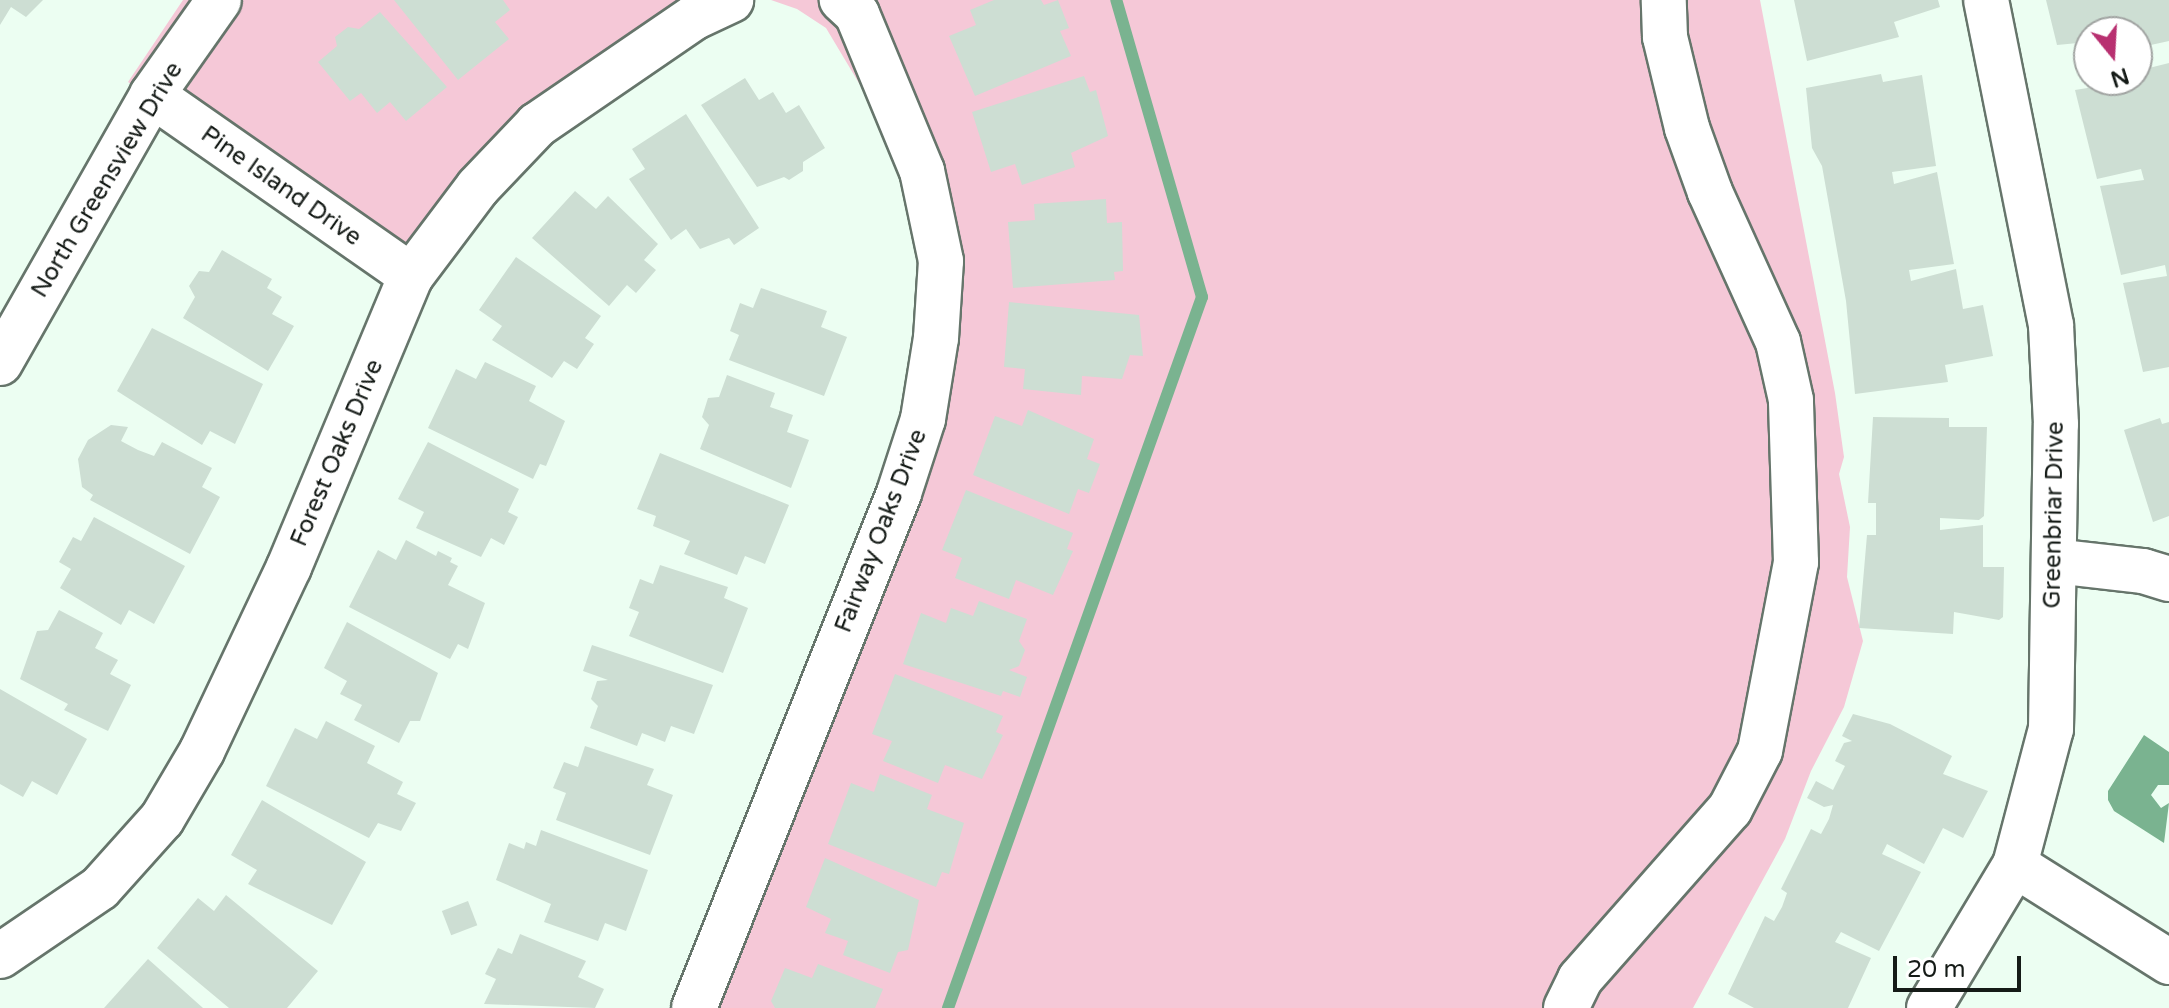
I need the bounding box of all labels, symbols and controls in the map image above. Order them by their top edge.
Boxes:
north arrow [2073,16,2153,96]
street label: North Greensview Drive [25,57,189,303]
text: N [2107,62,2132,92]
street label: Pine Island Drive [195,120,367,252]
street label: Forest Oaks Drive [285,355,389,551]
street label: Greenbriar Drive [2038,421,2070,609]
street label: Fairway Oaks Drive [829,425,933,637]
scale bar [1897,940,2025,990]
text: 20 m [1907,955,1965,984]

